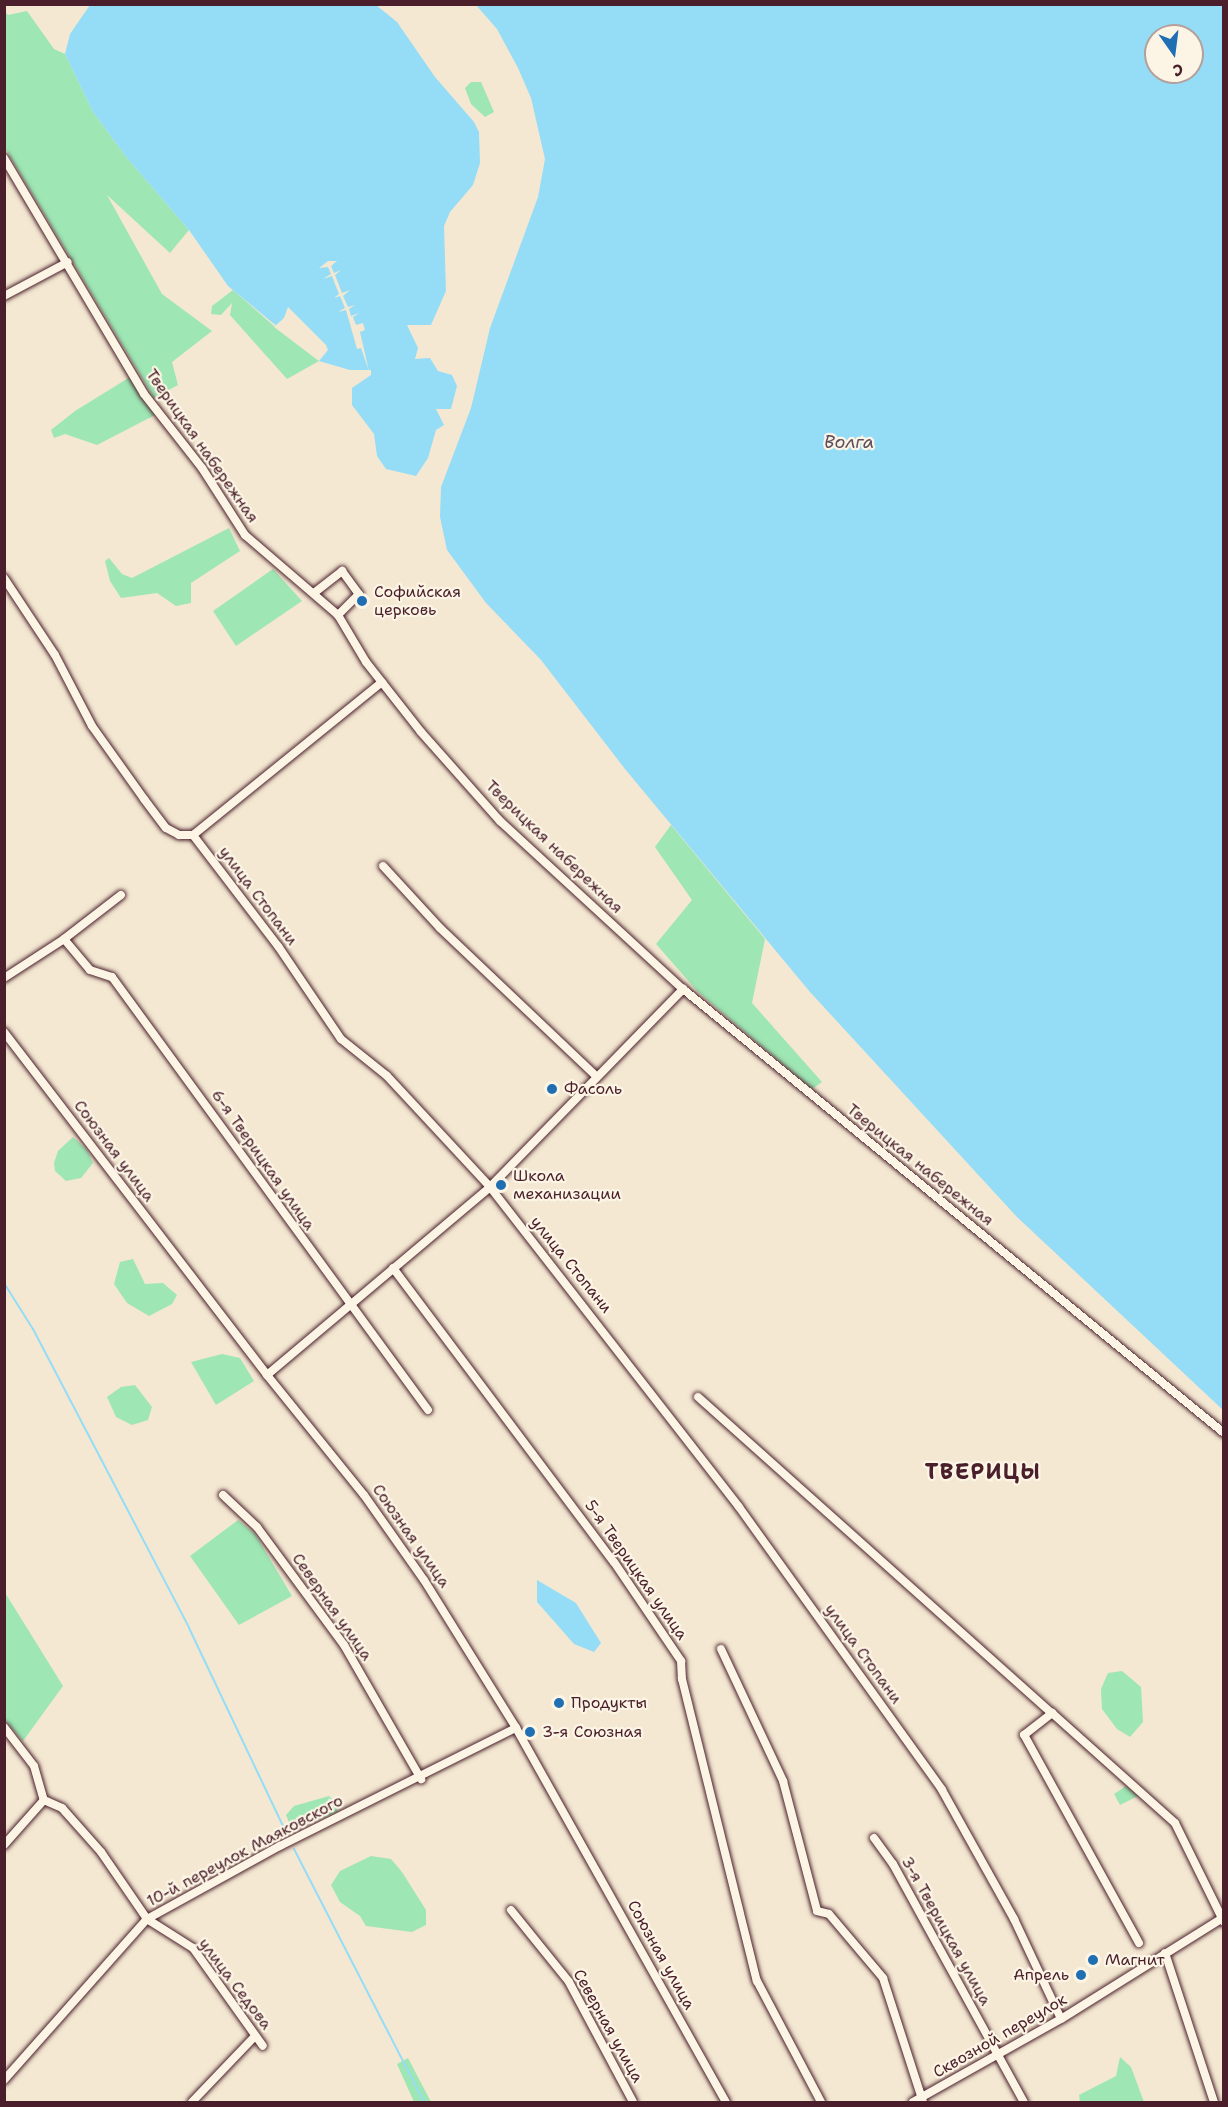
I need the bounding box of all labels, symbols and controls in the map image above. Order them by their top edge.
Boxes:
north arrow [1144,24,1204,84]
text: С [1171,59,1185,81]
street label: Тверицкая набережная [142,365,262,527]
water label: Волга [824,431,874,453]
place label: Софийская церковь [374,582,461,620]
marker: Софийская церковь [355,594,369,608]
street label: Тверицкая набережная [481,776,627,918]
street label: улица Стопани [215,843,301,949]
place label: Фасоль [564,1079,622,1099]
marker: Фасоль [545,1082,559,1096]
street label: 6-я Тверицкая улица [207,1086,319,1234]
street label: Союзная улица [70,1096,158,1206]
street label: Тверицкая набережная [843,1100,997,1230]
place label: Школа механизации [513,1166,621,1204]
marker: Школа механизации [494,1178,508,1192]
street label: улица Стопани [526,1213,616,1317]
district label: ТВЕРИЦЫ [925,1459,1041,1485]
street label: Союзная улица [368,1480,454,1592]
street label: 5-я Тверицкая улица [580,1496,692,1644]
street label: Северная улица [288,1550,376,1664]
street label: улица Стопани [820,1600,906,1708]
place label: Продукты [571,1693,647,1713]
marker: Продукты [552,1696,566,1710]
place label: 3-я Союзная [542,1722,642,1742]
marker: 3-я Союзная [523,1725,537,1739]
street label: 10-й переулок Маяковского [144,1791,346,1911]
street label: 3-я Тверицкая улица [897,1853,995,2009]
street label: Союзная улица [623,1897,699,2013]
street label: улица Седова [194,1934,276,2034]
place label: Магнит [1105,1950,1165,1970]
marker: Магнит [1086,1953,1100,1967]
place label: Апрель [1013,1965,1069,1985]
street label: Северная улица [569,1966,647,2086]
marker: Апрель [1074,1968,1088,1982]
street label: Сквозной переулок [930,1990,1070,2082]

